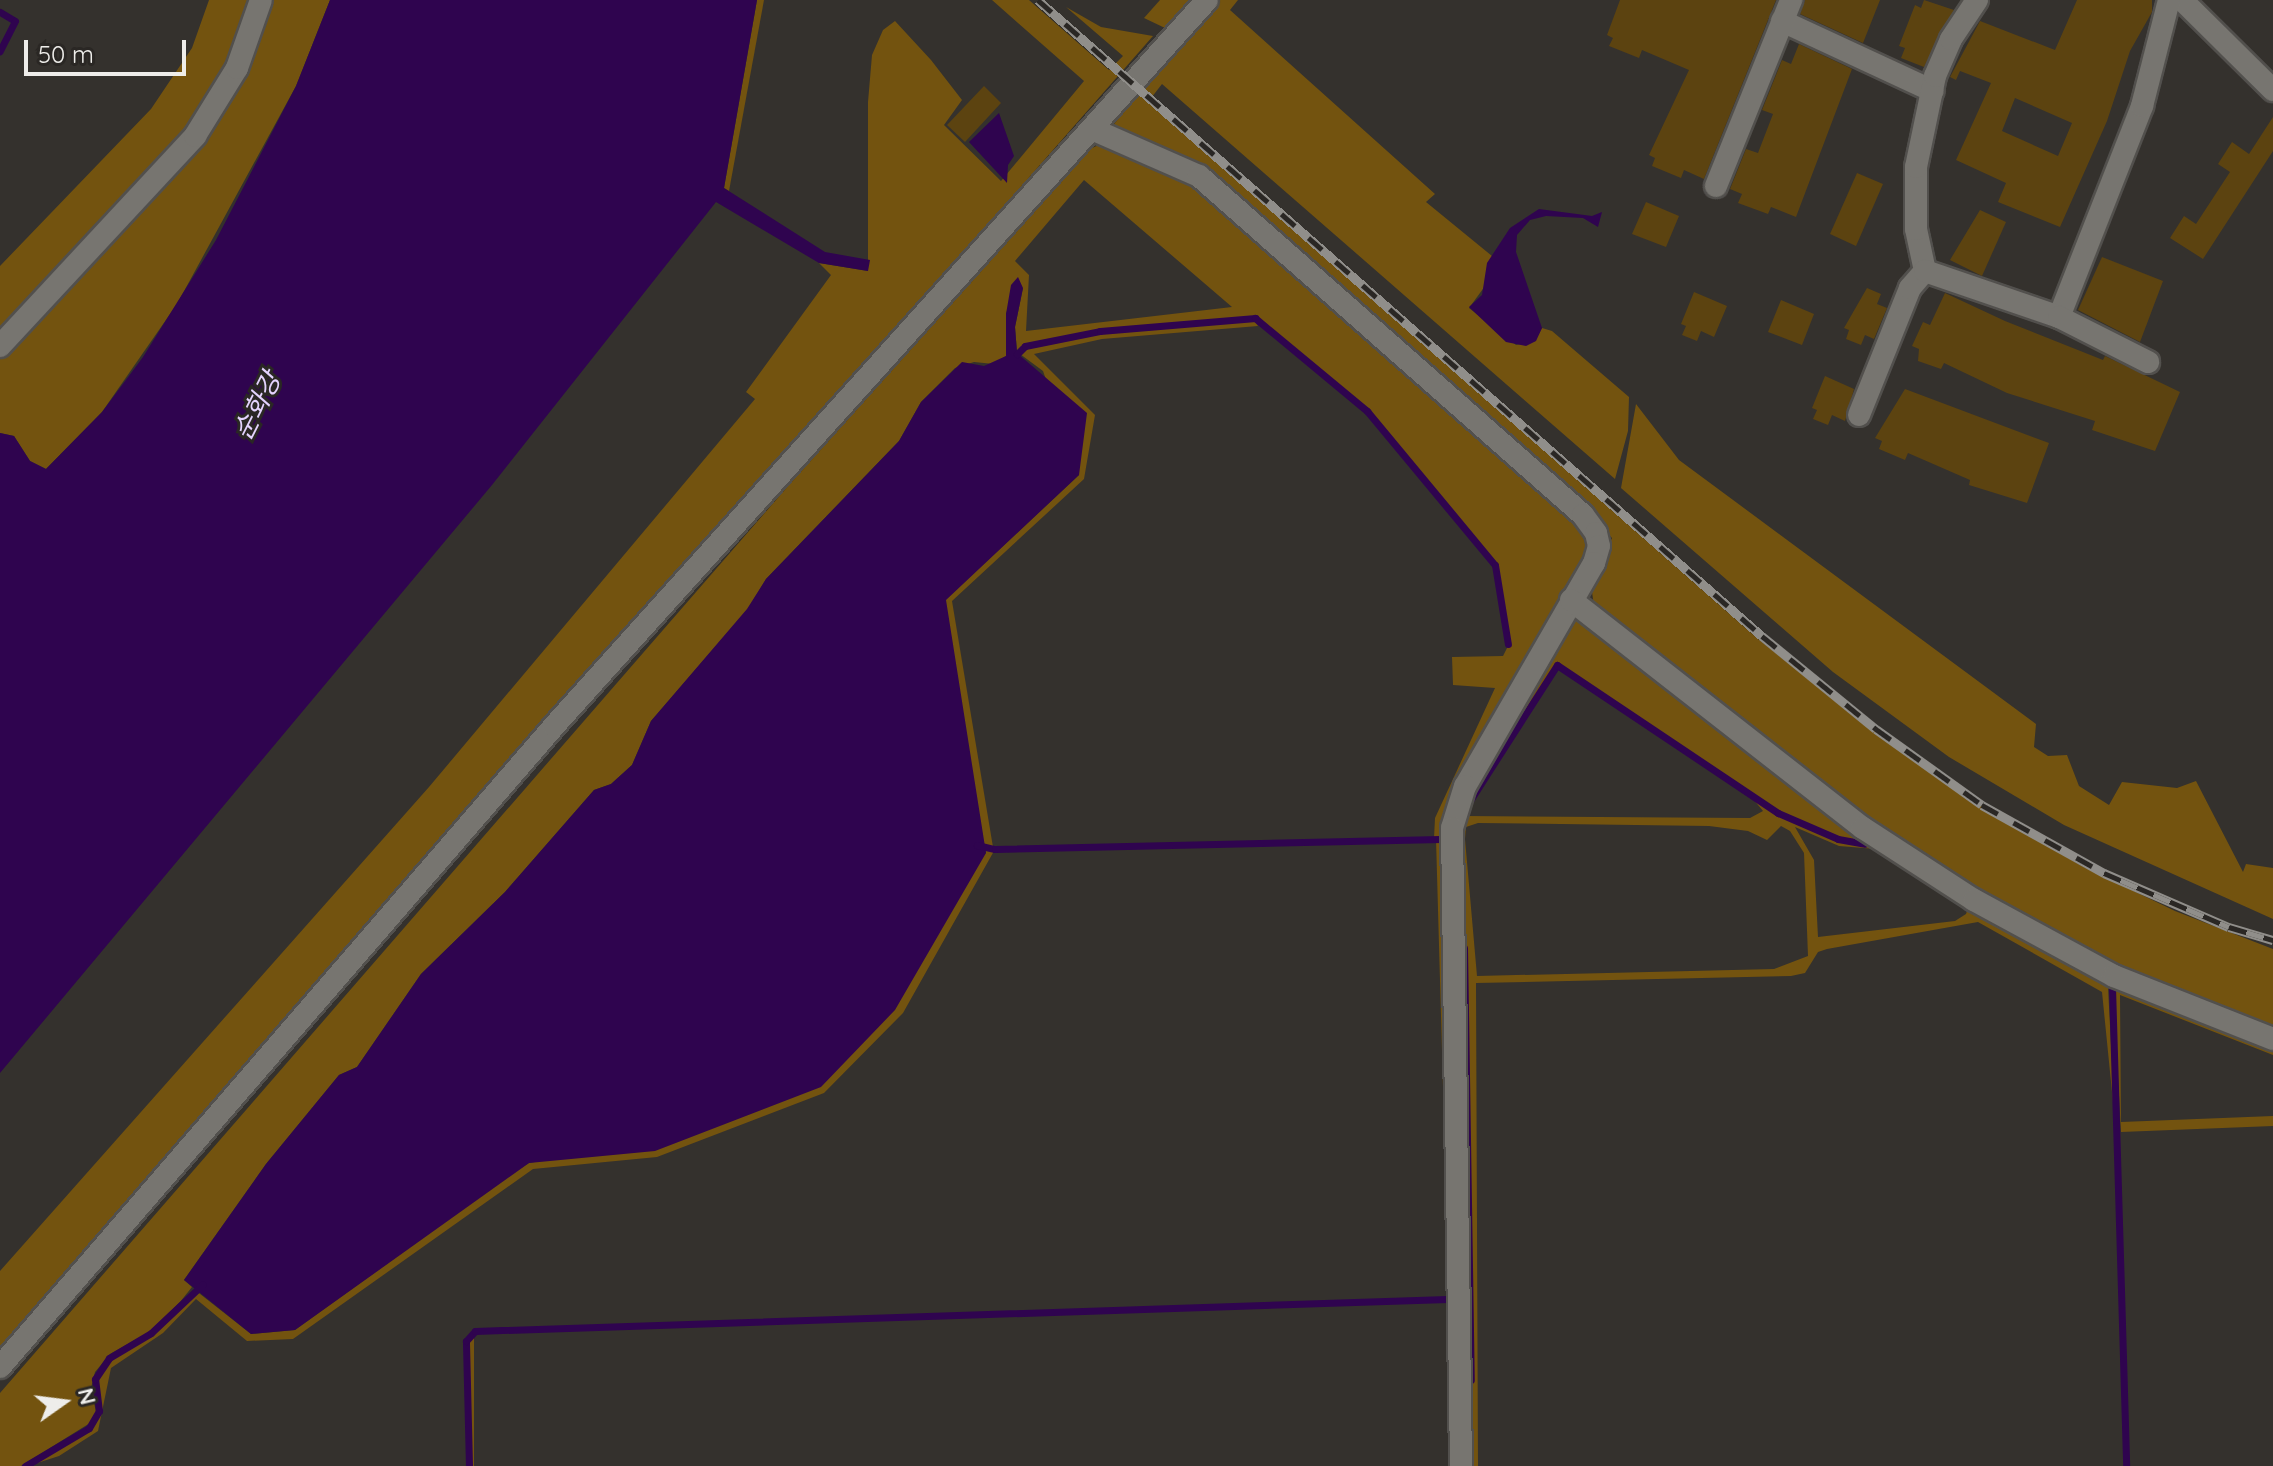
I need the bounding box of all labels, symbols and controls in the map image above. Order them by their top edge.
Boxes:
scale bar [28,24,190,74]
text: 50 m [38,39,94,69]
water label: 순화강 [227,367,287,445]
north arrow [24,1362,104,1442]
text: N [72,1385,103,1407]

